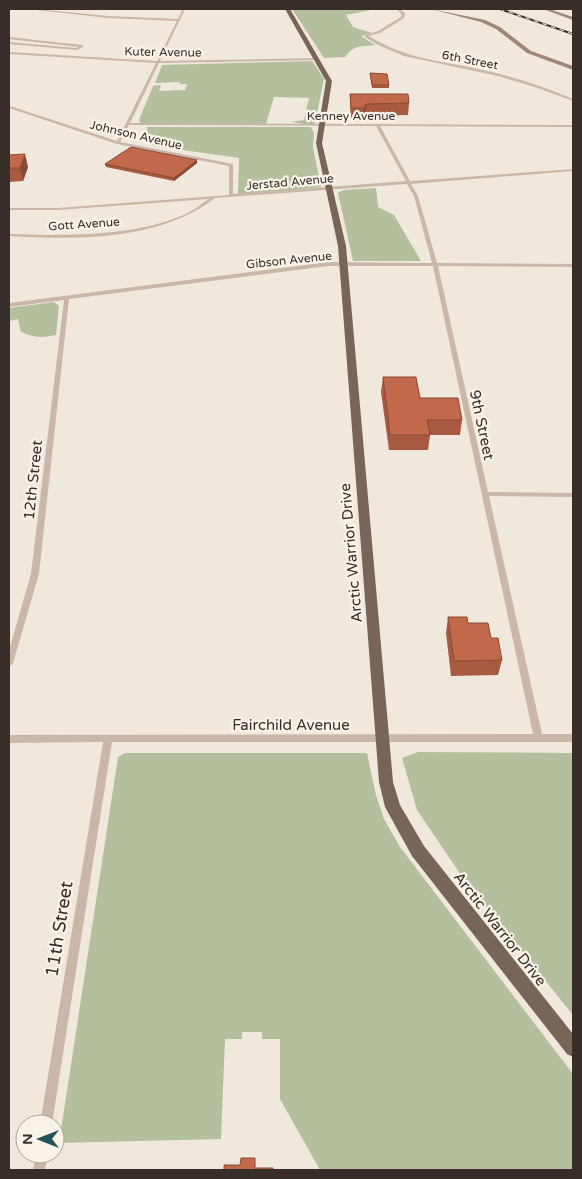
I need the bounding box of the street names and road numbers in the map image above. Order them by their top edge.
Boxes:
street label: Kuter Avenue [124,44,202,60]
street label: 6th Street [441,48,500,72]
street label: Kenney Avenue [307,109,396,123]
street label: Johnson Avenue [89,118,184,152]
street label: Jerstad Avenue [246,171,334,193]
street label: Gott Avenue [48,215,120,233]
street label: Gibson Avenue [245,249,333,271]
street label: 9th Street [466,388,498,462]
street label: 12th Street [20,439,46,521]
street label: Arctic Warrior Drive [336,483,366,623]
street label: Fairchild Avenue [232,716,350,734]
street label: Arctic Warrior Drive [450,868,550,990]
street label: 11th Street [41,879,77,978]

